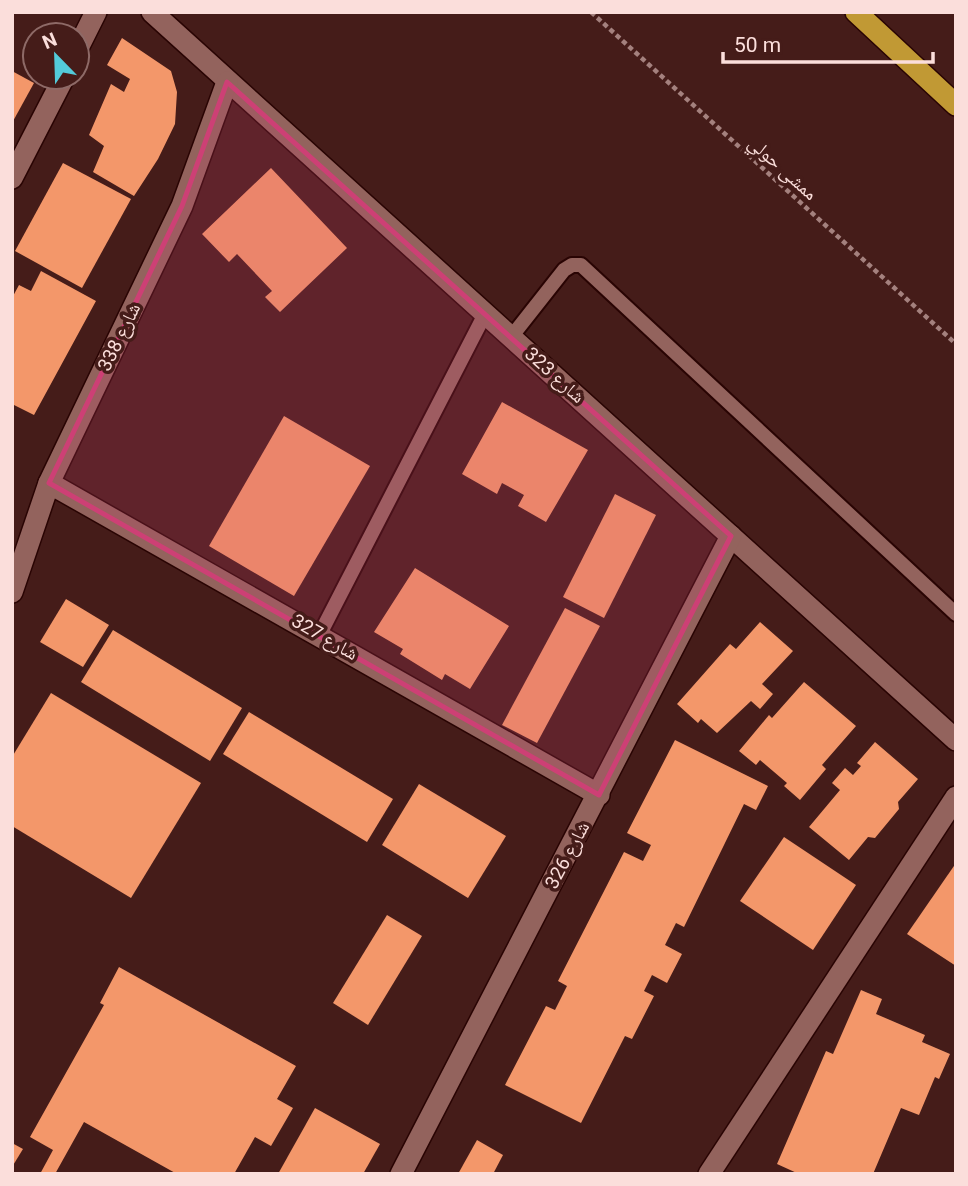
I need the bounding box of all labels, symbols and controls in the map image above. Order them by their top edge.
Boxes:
north arrow [21,21,91,91]
scale bar [723,21,933,65]
text: N [39,28,60,54]
text: 50 m [734,33,781,57]
street label: ممشى حولي [741,131,822,208]
street label: شارع 338 [93,299,145,375]
street label: شارع 323 [520,342,590,408]
street label: شارع 327 [288,609,362,665]
street label: شارع 326 [540,817,594,893]

